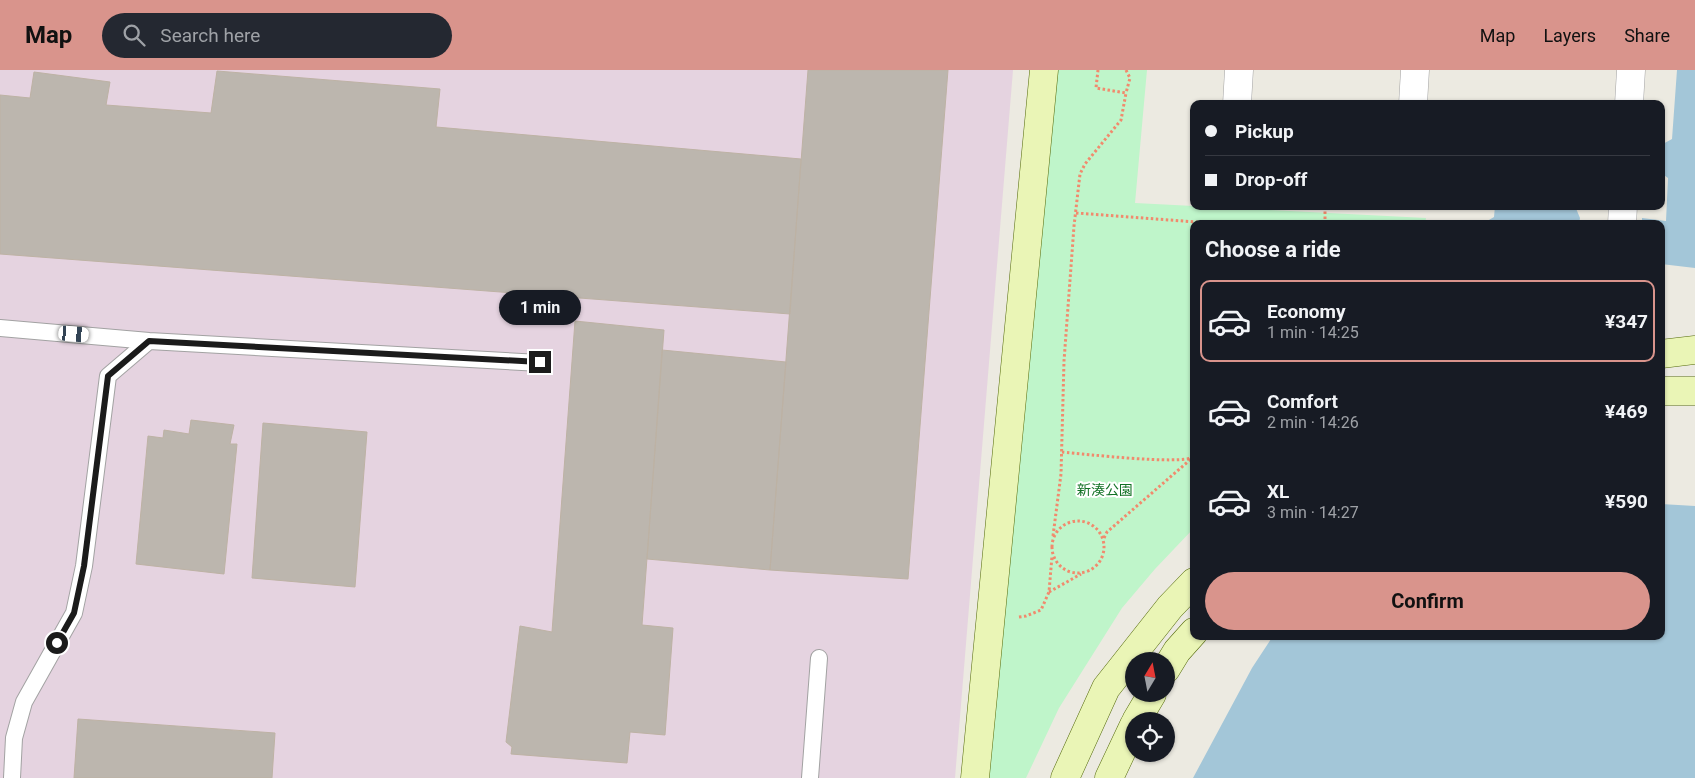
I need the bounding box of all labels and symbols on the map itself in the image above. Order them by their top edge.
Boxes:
callout: 1 min [499,290,581,324]
car [58,325,89,343]
route end [529,351,551,373]
park label: 新湊公園 [1077,482,1133,498]
route start [46,632,68,654]
north arrow [1125,652,1175,702]

